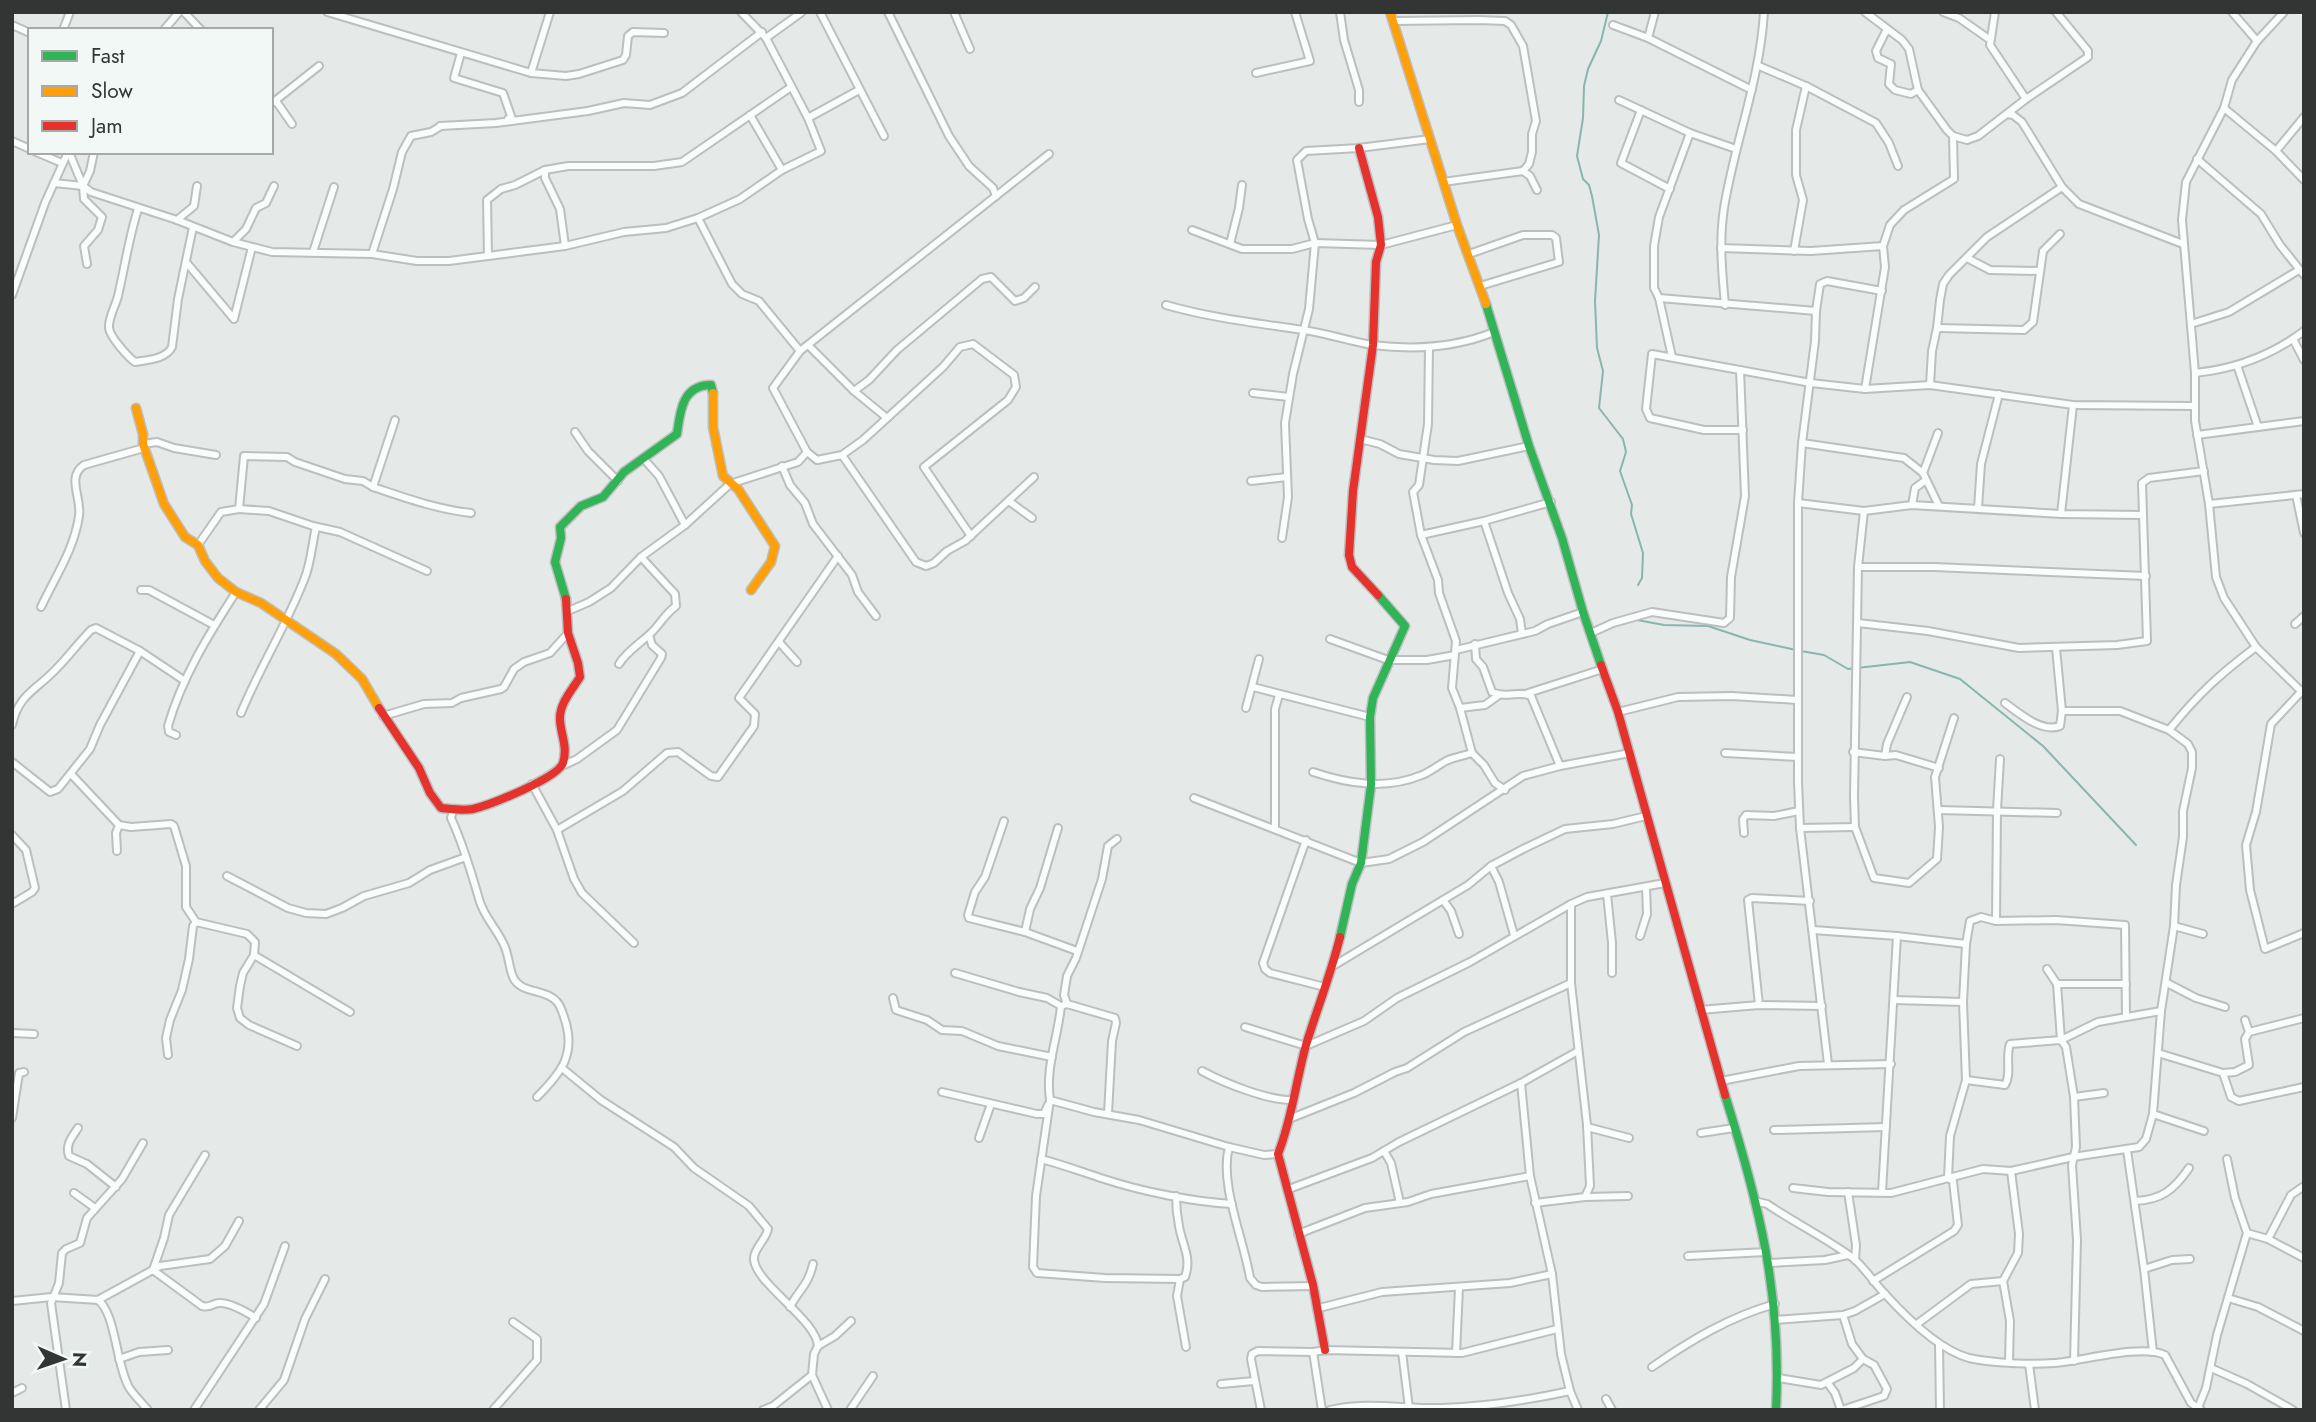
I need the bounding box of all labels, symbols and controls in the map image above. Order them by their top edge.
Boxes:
legend [28,28,273,154]
text: Fast [91,41,124,71]
text: Slow [91,76,133,106]
text: Jam [88,111,123,141]
north arrow [28,1324,98,1394]
text: N [66,1352,93,1368]

